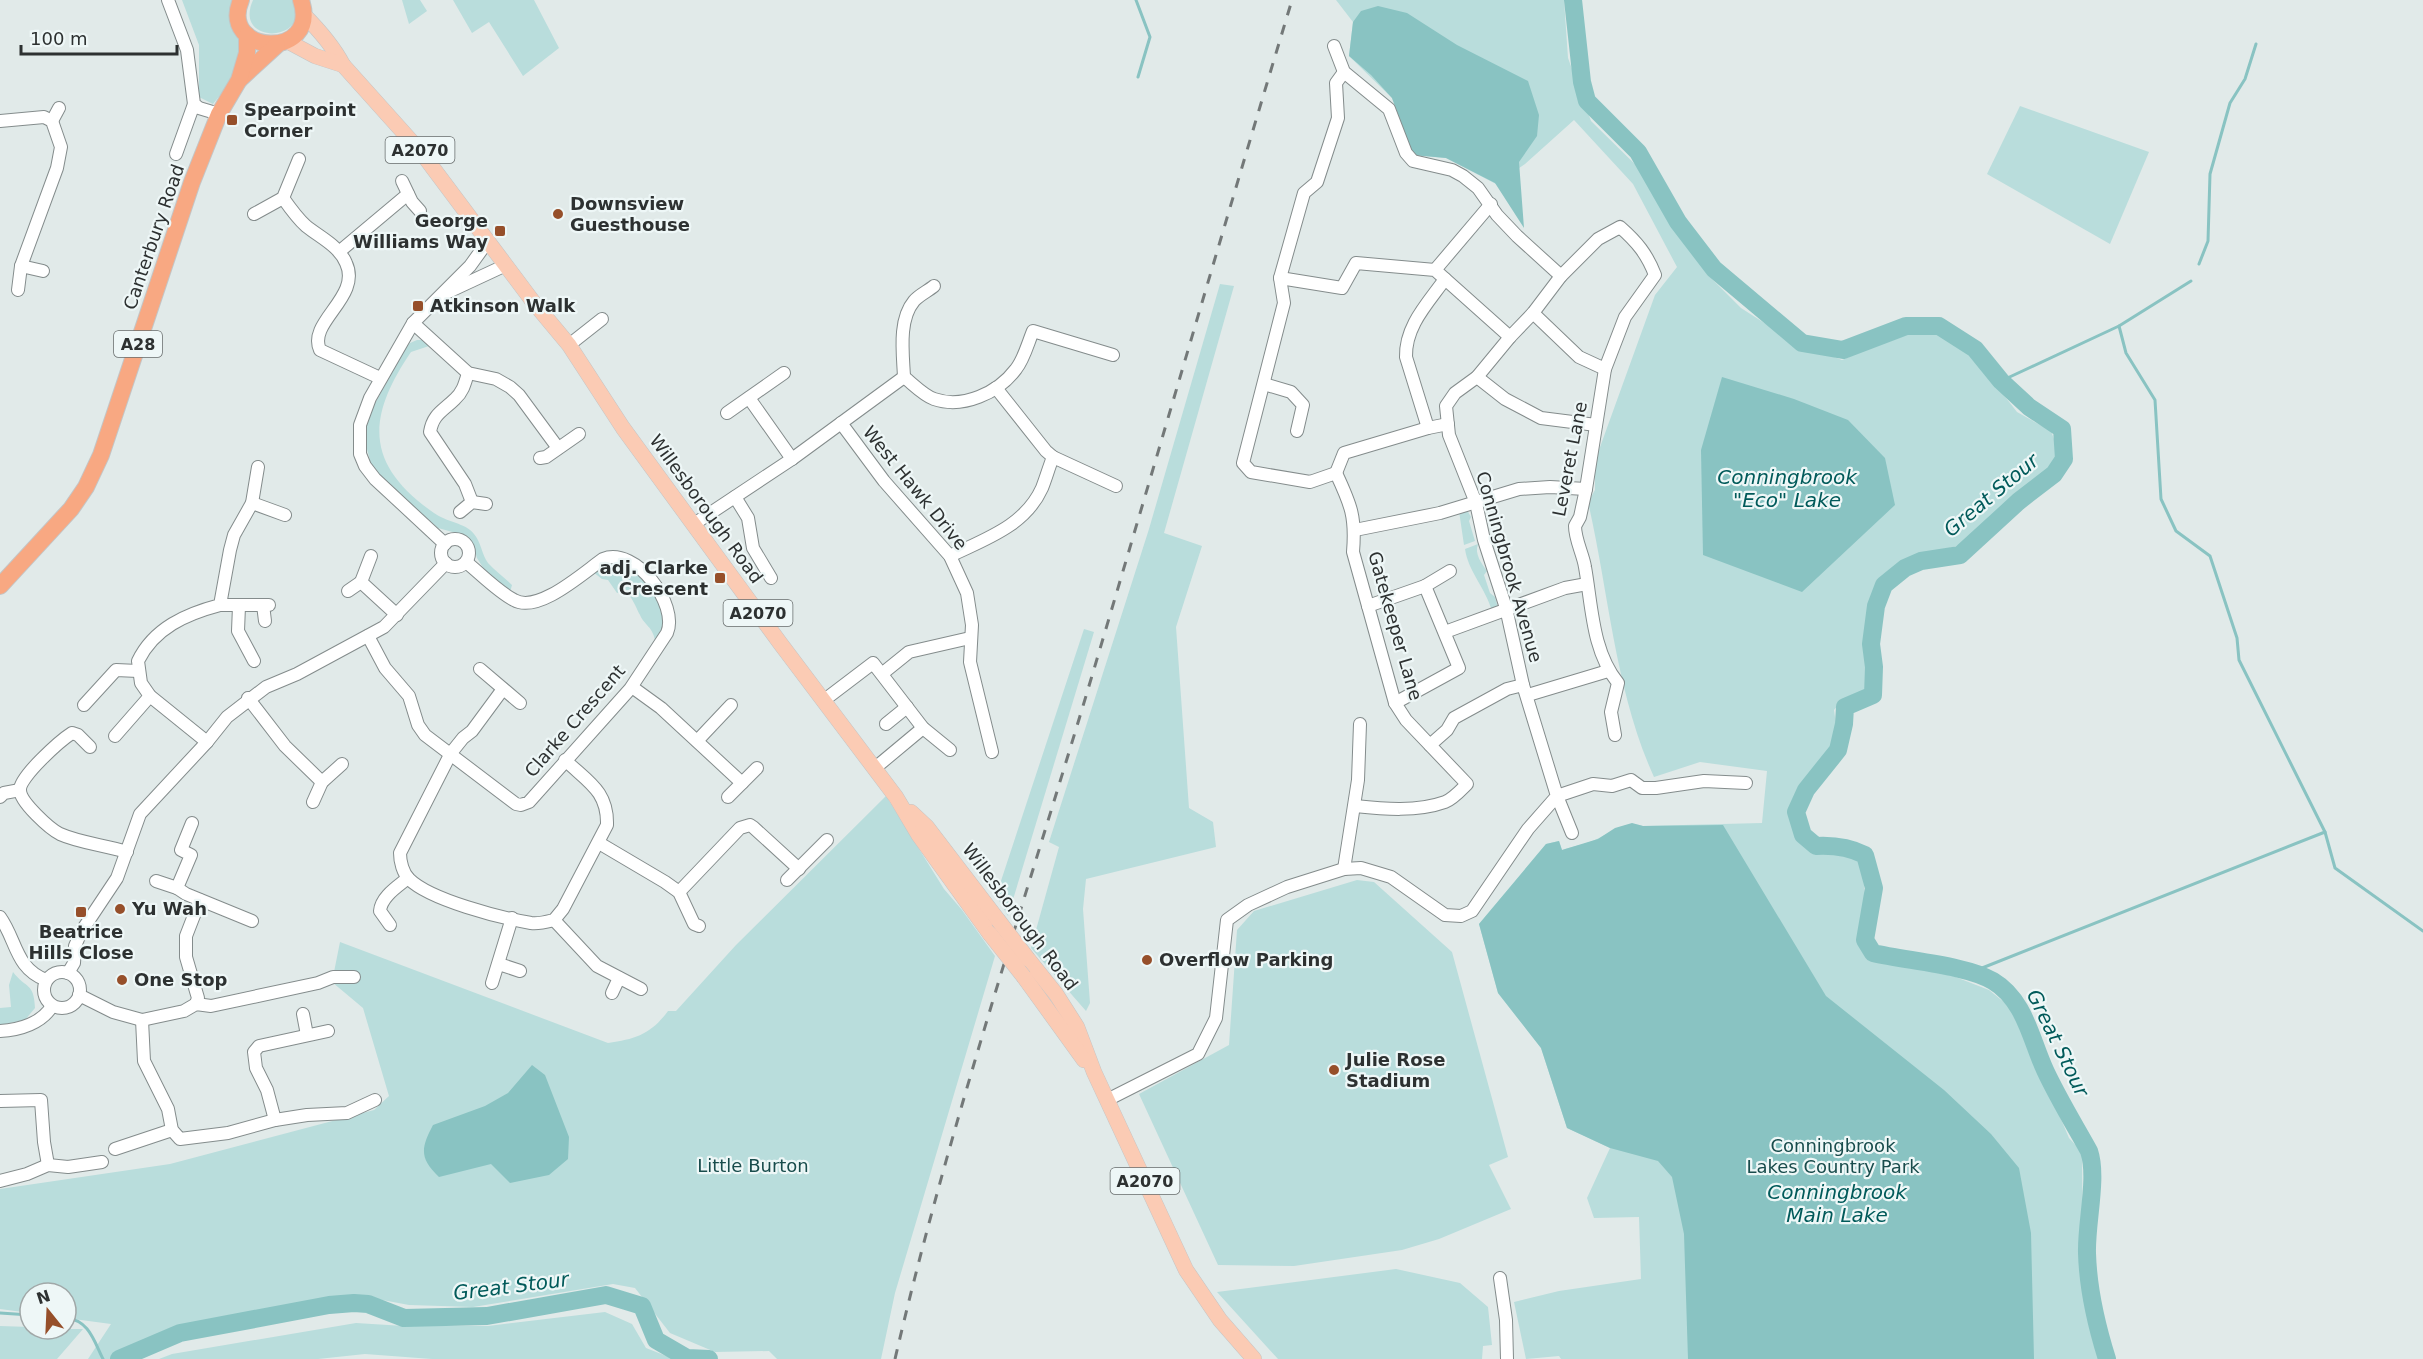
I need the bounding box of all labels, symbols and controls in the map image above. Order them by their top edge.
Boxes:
scale bar [21,18,177,56]
text: 100 m [30,28,88,49]
place label: Spearpoint Corner [244,99,356,141]
marker: Spearpoint Corner [225,113,239,127]
road number: A2070 [386,137,454,163]
street label: Canterbury Road [119,161,188,312]
place label: Downsview Guesthouse [570,193,690,235]
marker: Downsview Guesthouse [551,207,565,221]
place label: George Williams Way [353,210,488,252]
marker: George Williams Way [493,224,507,238]
place label: Atkinson Walk [430,295,576,316]
marker: Atkinson Walk [411,299,425,313]
road number: A28 [114,331,162,357]
street label: Leveret Lane [1548,400,1591,518]
street label: West Hawk Drive [859,421,972,554]
street label: Willesborough Road [645,430,767,587]
water label: Great Stour [1939,447,2045,542]
water label: Conningbrook "Eco" Lake [1717,465,1858,512]
street label: Conningbrook Avenue [1472,469,1547,665]
street label: Gatekeeper Lane [1364,549,1427,703]
place label: adj. Clarke Crescent [600,557,708,599]
marker: adj. Clarke Crescent [713,571,727,585]
road number: A2070 [724,600,792,626]
street label: Clarke Crescent [520,660,629,781]
street label: Willesborough Road [958,839,1082,994]
place label: Yu Wah [131,898,207,919]
marker: Yu Wah [113,902,127,916]
marker: Beatrice Hills Close [74,905,88,919]
place label: Beatrice Hills Close [28,921,134,963]
place label: Overflow Parking [1159,949,1333,970]
marker: Overflow Parking [1140,953,1154,967]
place label: One Stop [134,969,228,990]
marker: One Stop [115,973,129,987]
water label: Great Stour [2022,986,2095,1102]
place label: Julie Rose Stadium [1344,1049,1445,1091]
marker: Julie Rose Stadium [1327,1063,1341,1077]
park label: Conningbrook Lakes Country Park [1746,1135,1920,1177]
park label: Little Burton [697,1155,809,1176]
road number: A2070 [1110,1168,1180,1194]
water label: Conningbrook Main Lake [1767,1180,1908,1227]
water label: Great Stour [452,1267,572,1305]
north arrow [18,1281,78,1341]
text: N [34,1286,53,1308]

